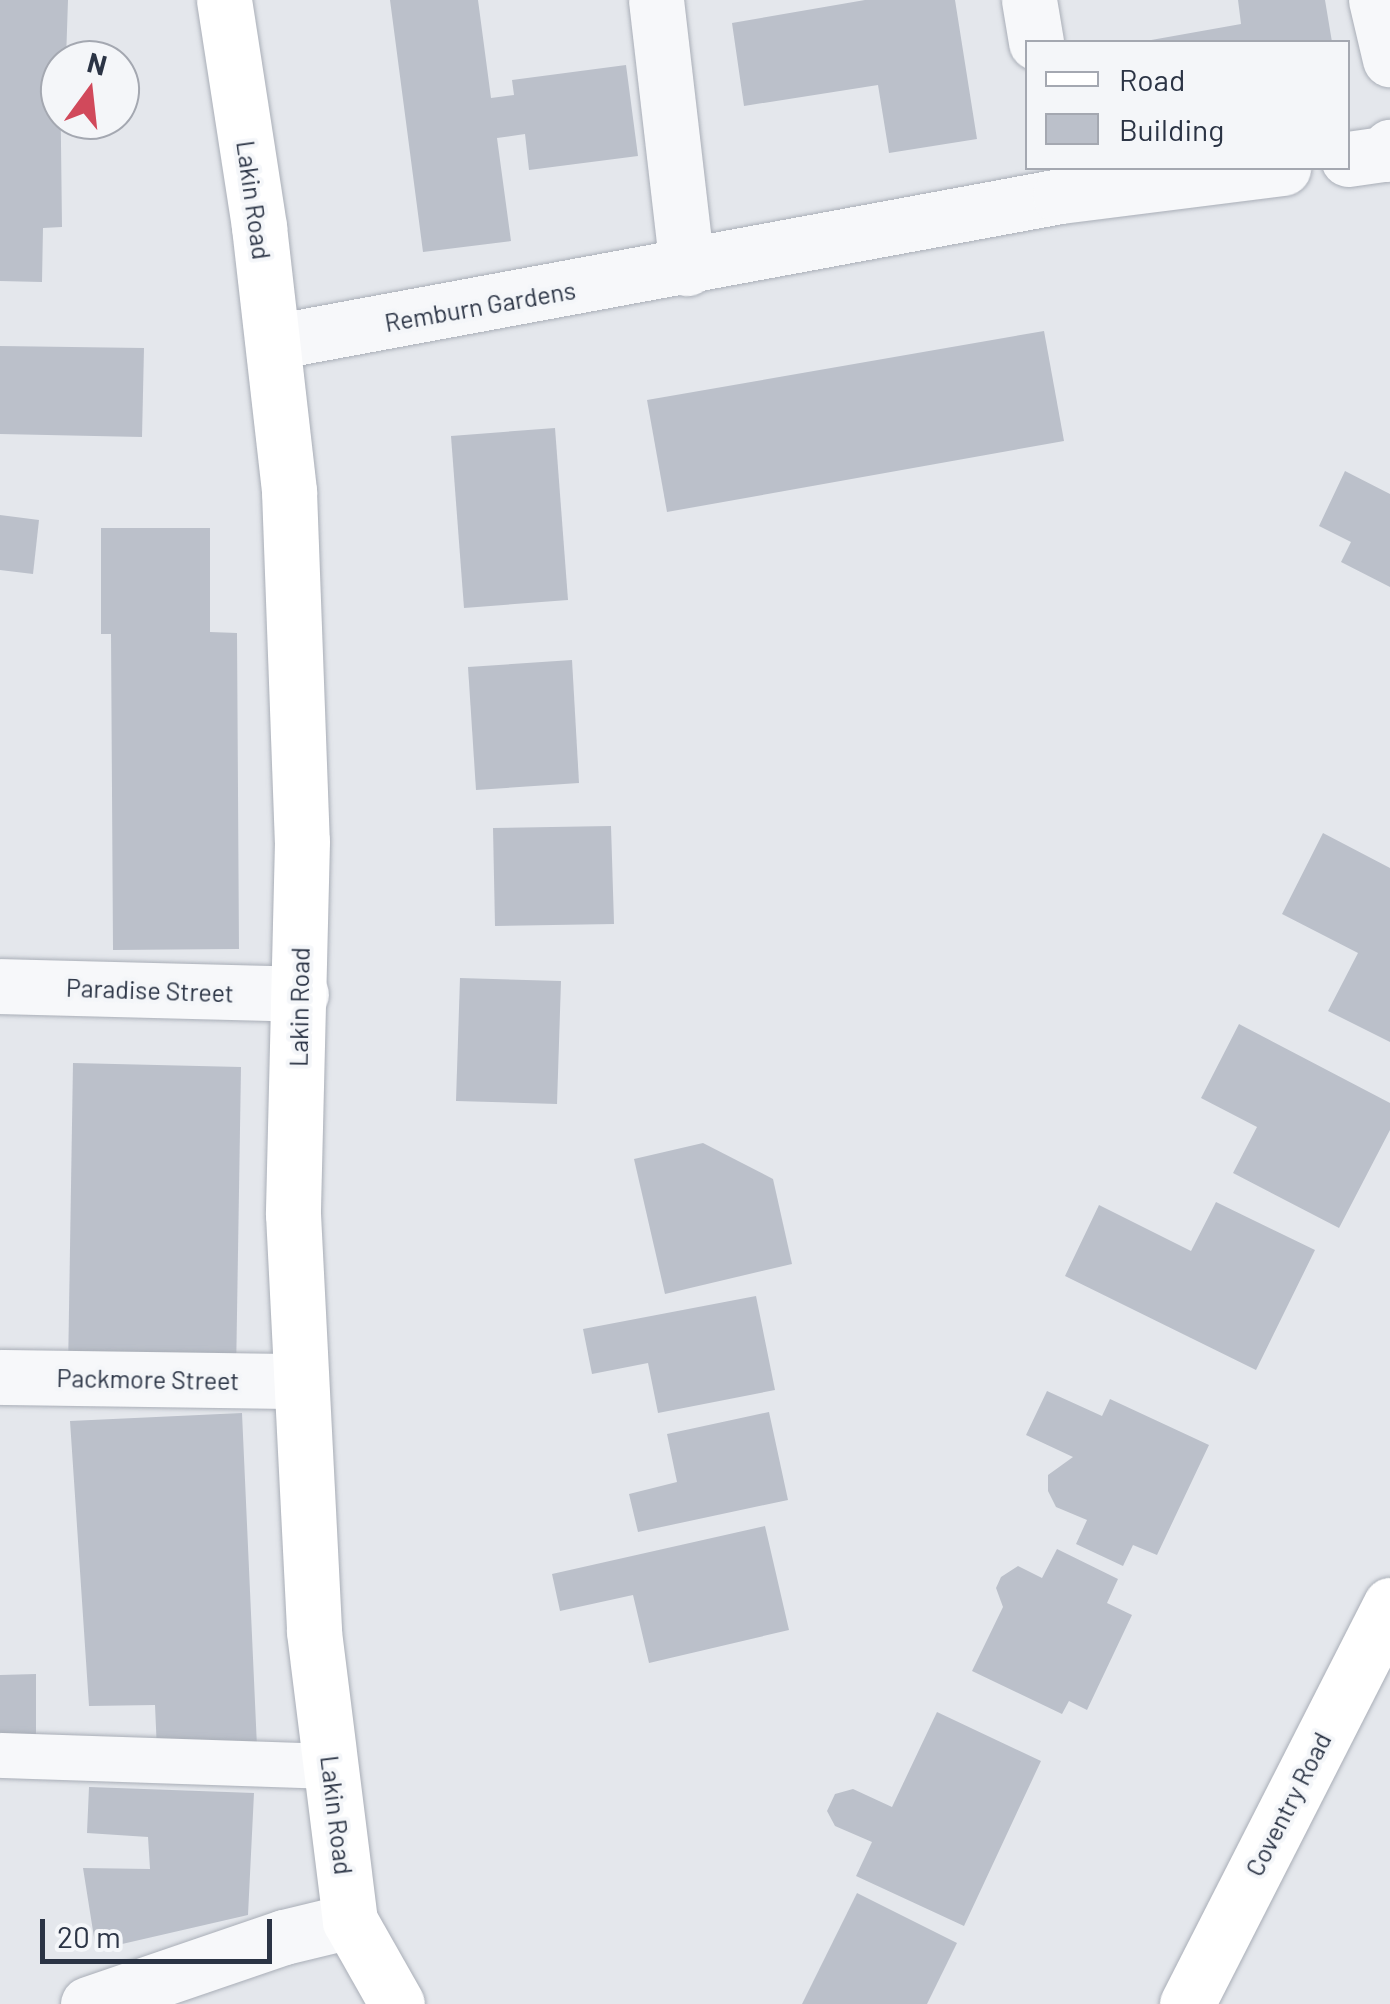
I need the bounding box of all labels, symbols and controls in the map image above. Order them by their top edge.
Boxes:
north arrow [40,40,140,140]
legend [1025,40,1350,170]
text: N [84,44,111,82]
text: Road [1119,61,1185,97]
text: Building [1119,111,1224,147]
street label: Lakin Road [231,139,277,261]
street label: Remburn Gardens [382,274,578,338]
street label: Lakin Road [283,947,315,1067]
street label: Paradise Street [66,972,234,1008]
street label: Packmore Street [56,1362,240,1396]
street label: Coventry Road [1239,1727,1337,1881]
street label: Lakin Road [315,1754,359,1876]
scale bar [45,1899,278,1961]
text: 20 m [57,1918,121,1954]

